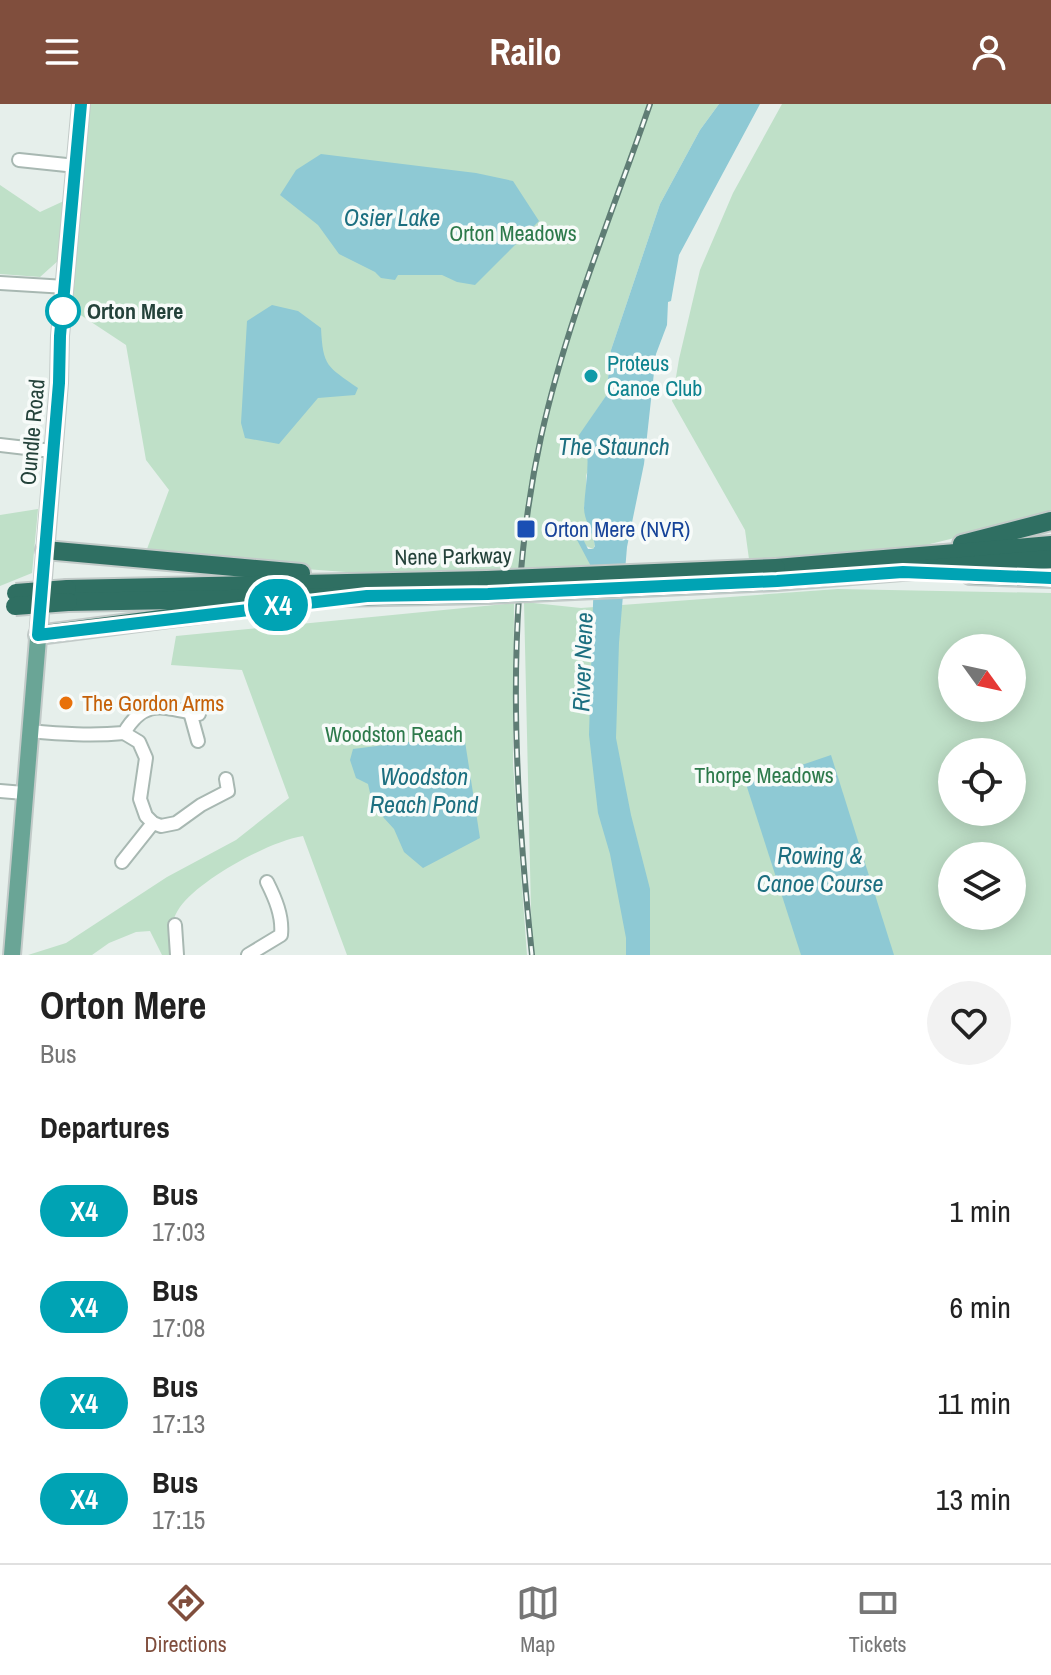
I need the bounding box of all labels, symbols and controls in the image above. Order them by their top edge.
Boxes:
text: Railo [489,28,562,76]
icon: menu [40,30,84,74]
icon: person [967,30,1011,74]
water label: Osier Lake [344,201,440,233]
park label: Orton Meadows [449,218,577,248]
marker: Orton Mere [46,294,80,328]
place label: Orton Mere [87,296,183,326]
place label: Proteus Canoe Club [607,348,702,403]
marker: Proteus Canoe Club [582,367,600,385]
street label: Oundle Road [12,378,52,486]
water label: The Staunch [558,430,670,462]
place label: Orton Mere (NVR) [544,514,690,544]
marker: Orton Mere (NVR) [515,518,537,540]
street label: Nene Parkway [394,540,512,572]
line badge: X4 [242,579,314,631]
text: X4 [264,586,292,624]
water label: River Nene [564,612,600,712]
north arrow [938,634,1026,722]
map controls [938,634,1026,930]
place label: The Gordon Arms [82,688,224,718]
marker: The Gordon Arms [57,694,75,712]
park label: Woodston Reach [325,719,463,749]
button: locate [938,738,1026,826]
water label: Woodston Reach Pond [370,760,479,820]
park label: Thorpe Meadows [694,760,834,790]
water label: Rowing & Canoe Course [757,839,883,899]
button: layers [938,842,1026,930]
text: Orton Mere [40,980,206,1031]
button: heart [927,981,1011,1065]
text: Bus [40,1036,77,1071]
text: Departures [40,1107,170,1147]
text: Bus [152,1174,198,1214]
text: 1 min [949,1191,1011,1231]
text: X4 [70,1192,98,1230]
text: 17:03 [152,1214,205,1249]
text: Bus [152,1270,198,1310]
text: 6 min [949,1287,1011,1327]
text: X4 [70,1288,98,1326]
text: 17:08 [152,1310,205,1345]
text: Bus [152,1366,198,1406]
text: 11 min [938,1383,1011,1423]
text: X4 [70,1384,98,1422]
text: 17:13 [152,1406,205,1441]
text: Bus [152,1462,198,1502]
text: 13 min [936,1479,1011,1519]
text: X4 [70,1480,98,1518]
text: 17:15 [152,1502,205,1537]
tab: Directions [145,1581,227,1659]
tab: Map [516,1581,560,1659]
tab: Tickets [849,1581,906,1659]

